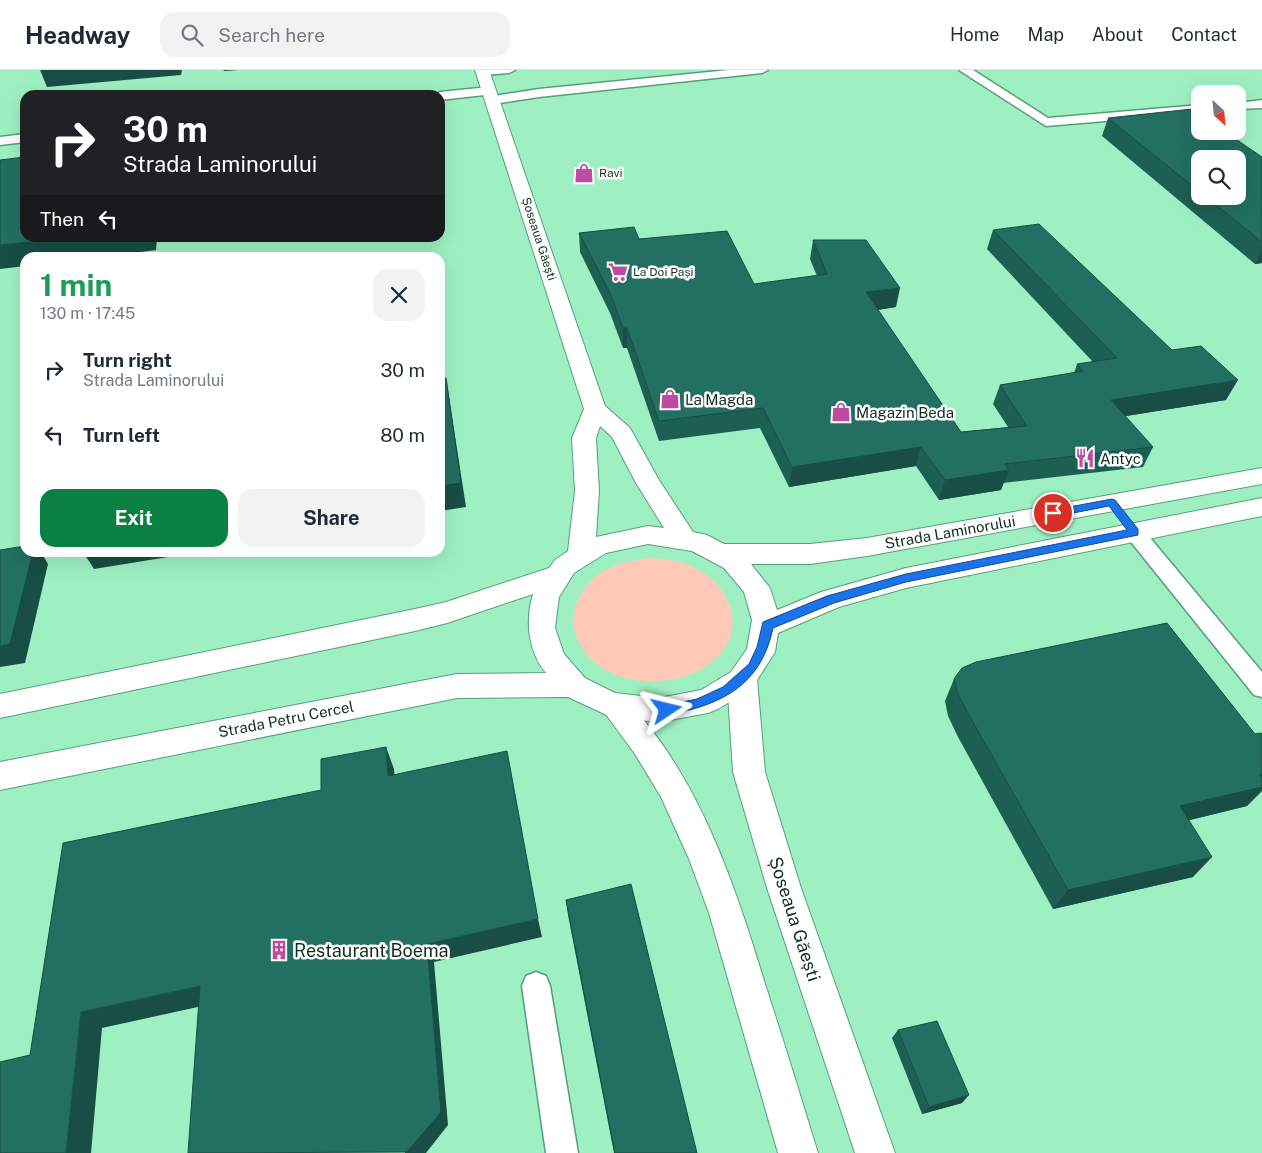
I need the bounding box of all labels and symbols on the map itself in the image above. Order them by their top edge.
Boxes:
north arrow [1191,85,1246,140]
shop icon: Ravi [573,162,595,184]
place label: Ravi [599,166,622,180]
street label: Șoseaua Găești [519,196,559,282]
supermarket icon: La Doi Pași [607,261,629,283]
place label: La Doi Pași [633,265,693,279]
shop icon: La Magda [659,388,681,410]
place label: La Magda [685,391,753,408]
shop icon: Magazin Beda [830,401,852,423]
place label: Magazin Beda [856,404,954,421]
restaurant icon: Antyc [1074,447,1096,469]
place label: Antyc [1100,450,1141,467]
pin [1032,492,1074,534]
street label: Strada Laminorului [883,512,1017,552]
position arrow [640,683,692,735]
street label: Strada Petru Cercel [217,698,355,740]
street label: Șoseaua Găești [765,854,825,984]
building icon: Restaurant Boema [268,939,290,961]
place label: Restaurant Boema [294,940,448,961]

